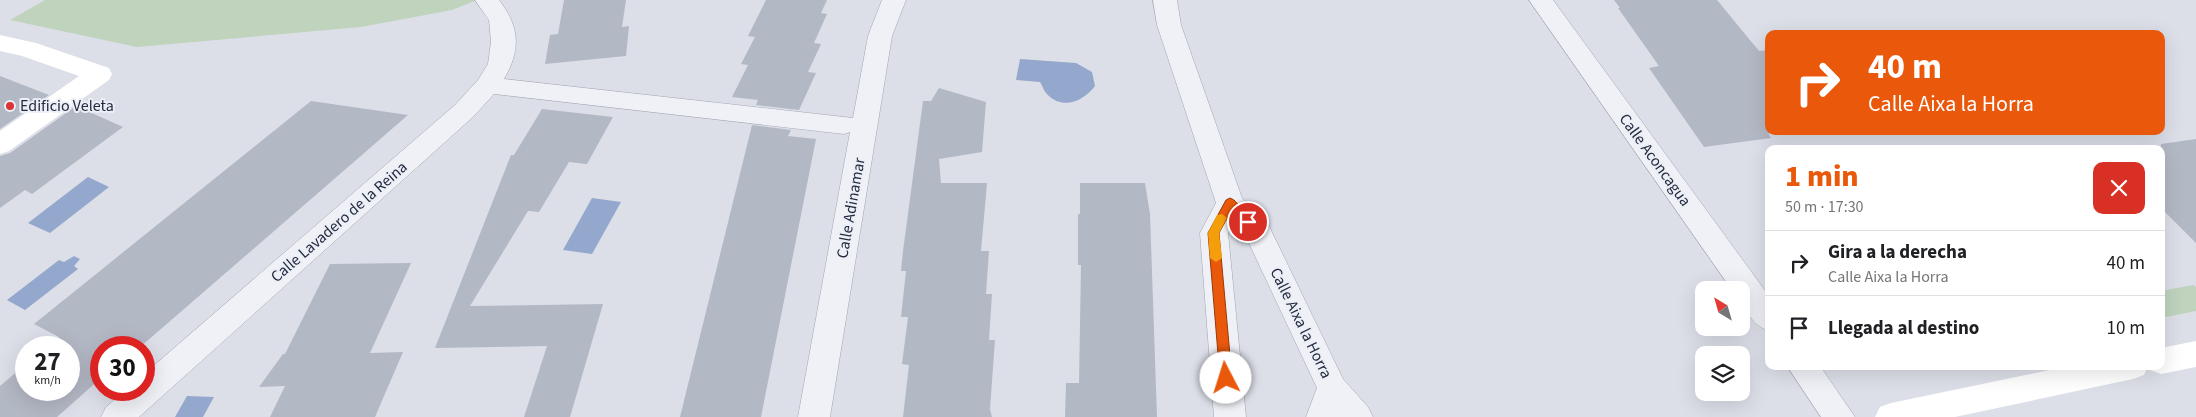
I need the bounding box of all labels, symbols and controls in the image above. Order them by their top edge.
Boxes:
text: 40 m [1868,42,1942,92]
icon: right [1785,50,1850,115]
text: Calle Aixa la Horra [1868,88,2034,120]
place label: Edificio Veleta [20,95,114,117]
marker: Edificio Veleta [4,100,16,112]
street label: Calle Aconcagua [1614,109,1696,211]
text: 1 min [1785,155,1859,198]
street label: Calle Lavadero de la Reina [266,156,412,288]
street label: Calle Adinamar [831,156,871,260]
button: close [2093,162,2145,214]
text: 50 m · 17:30 [1785,196,1864,218]
pin [1227,201,1269,243]
icon: arrive [1234,208,1262,236]
text: Gira a la derecha [1828,239,1967,266]
icon: right [1785,249,1813,277]
text: 40 m [2107,250,2145,277]
street label: Calle Aixa la Horra [1265,264,1337,382]
text: Calle Aixa la Horra [1828,266,1949,288]
north arrow [1695,281,1750,336]
map controls [1695,281,1750,401]
icon: arrive [1785,314,1813,342]
text: Llegada al destino [1828,315,1979,342]
text: 10 m [2107,315,2145,342]
speed limit sign: 30 [90,336,155,401]
text: 27 [34,344,61,380]
button: layers [1695,346,1750,401]
position arrow [1199,351,1251,403]
text: km/h [34,372,61,389]

